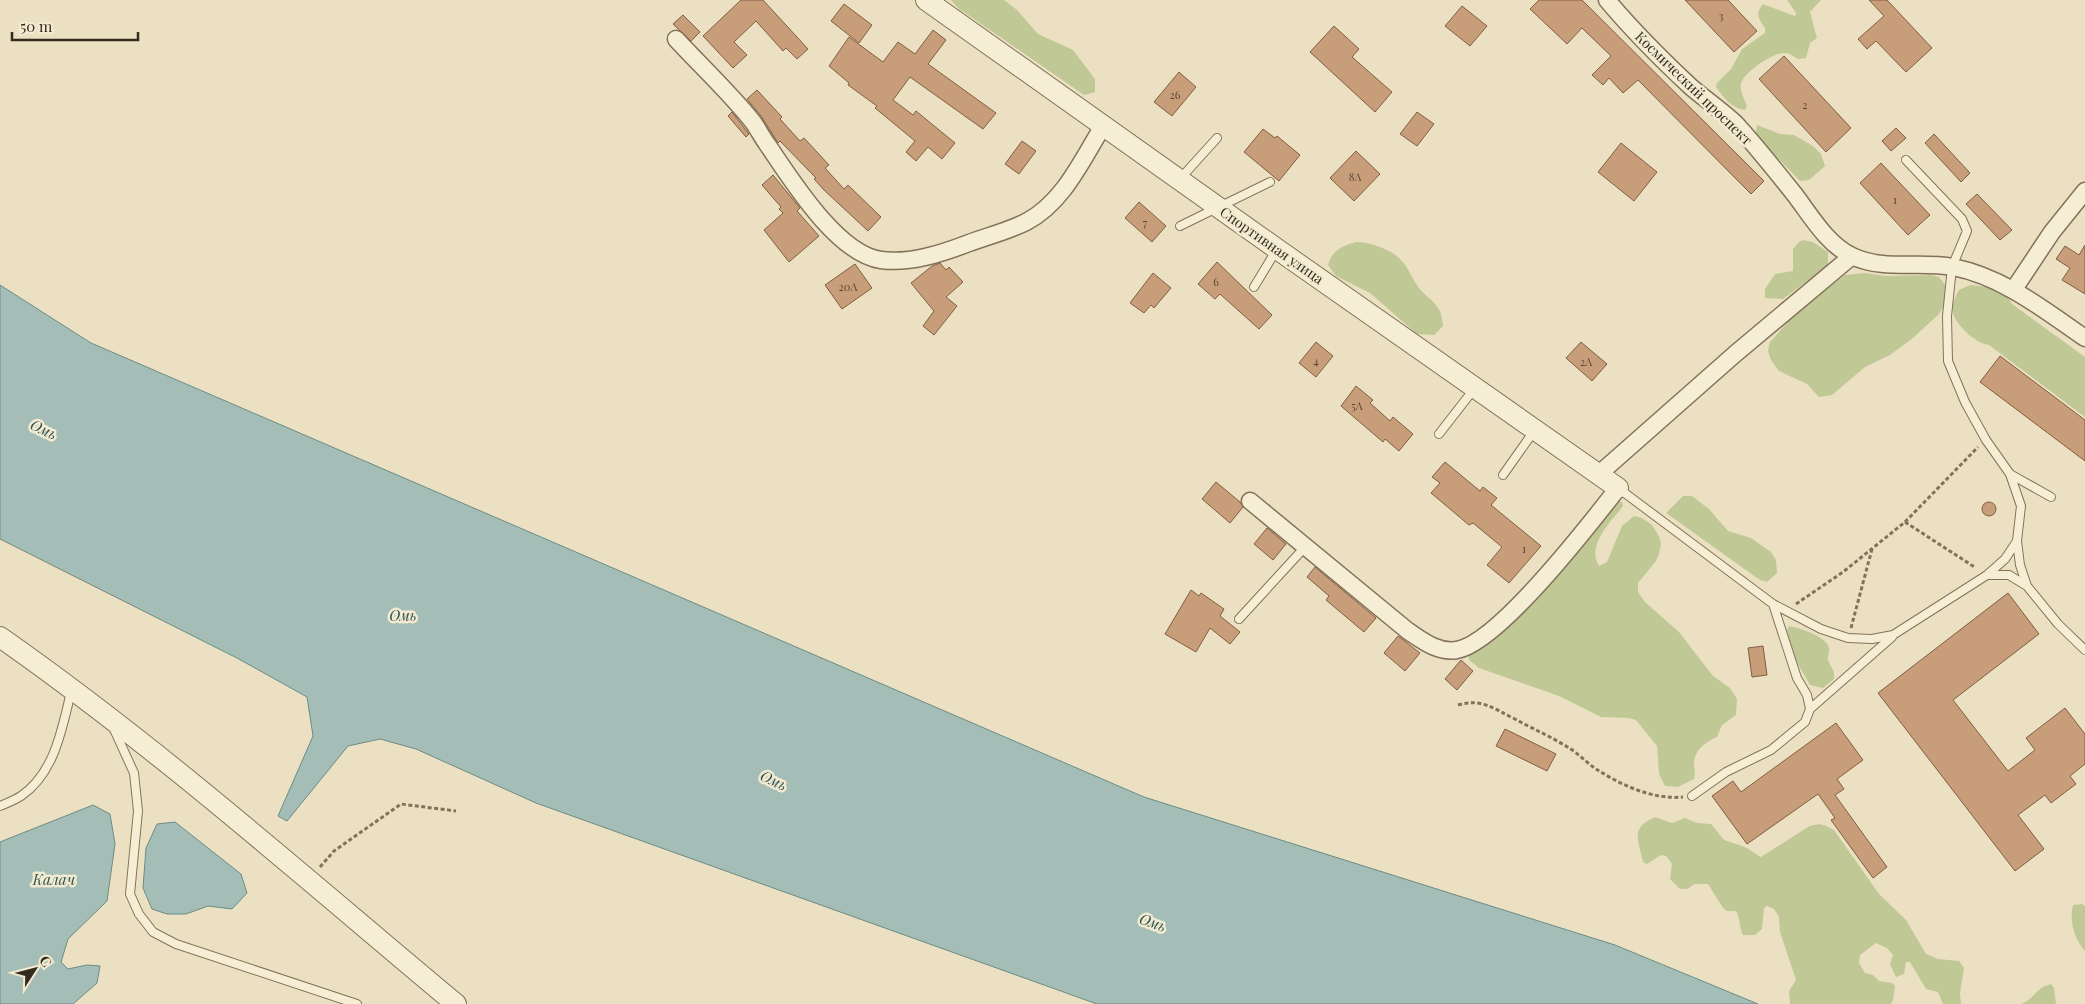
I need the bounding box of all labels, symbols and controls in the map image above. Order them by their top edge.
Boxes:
house number: 3 [1719,8,1724,23]
scale bar [12,10,139,42]
text: 50 m [20,16,53,36]
street label: Космический проспект [1631,27,1757,149]
house number: 26 [1170,87,1181,102]
house number: 2 [1802,97,1808,112]
house number: 8А [1349,169,1361,184]
house number: 1 [1893,192,1897,207]
street label: Спортивная улица [1216,202,1328,288]
house number: 7 [1143,215,1148,230]
house number: 6 [1213,274,1219,289]
house number: 20А [839,279,857,294]
house number: 4 [1313,353,1319,368]
house number: 2А [1580,354,1592,369]
house number: 5А [1351,398,1363,413]
water label: Омь [27,414,61,444]
house number: 1 [1522,541,1526,556]
water label: Омь [389,605,417,625]
water label: Омь [757,765,791,795]
water label: Калач [32,869,75,889]
water label: Омь [1137,908,1169,936]
north arrow [10,944,60,994]
text: С [35,951,57,971]

